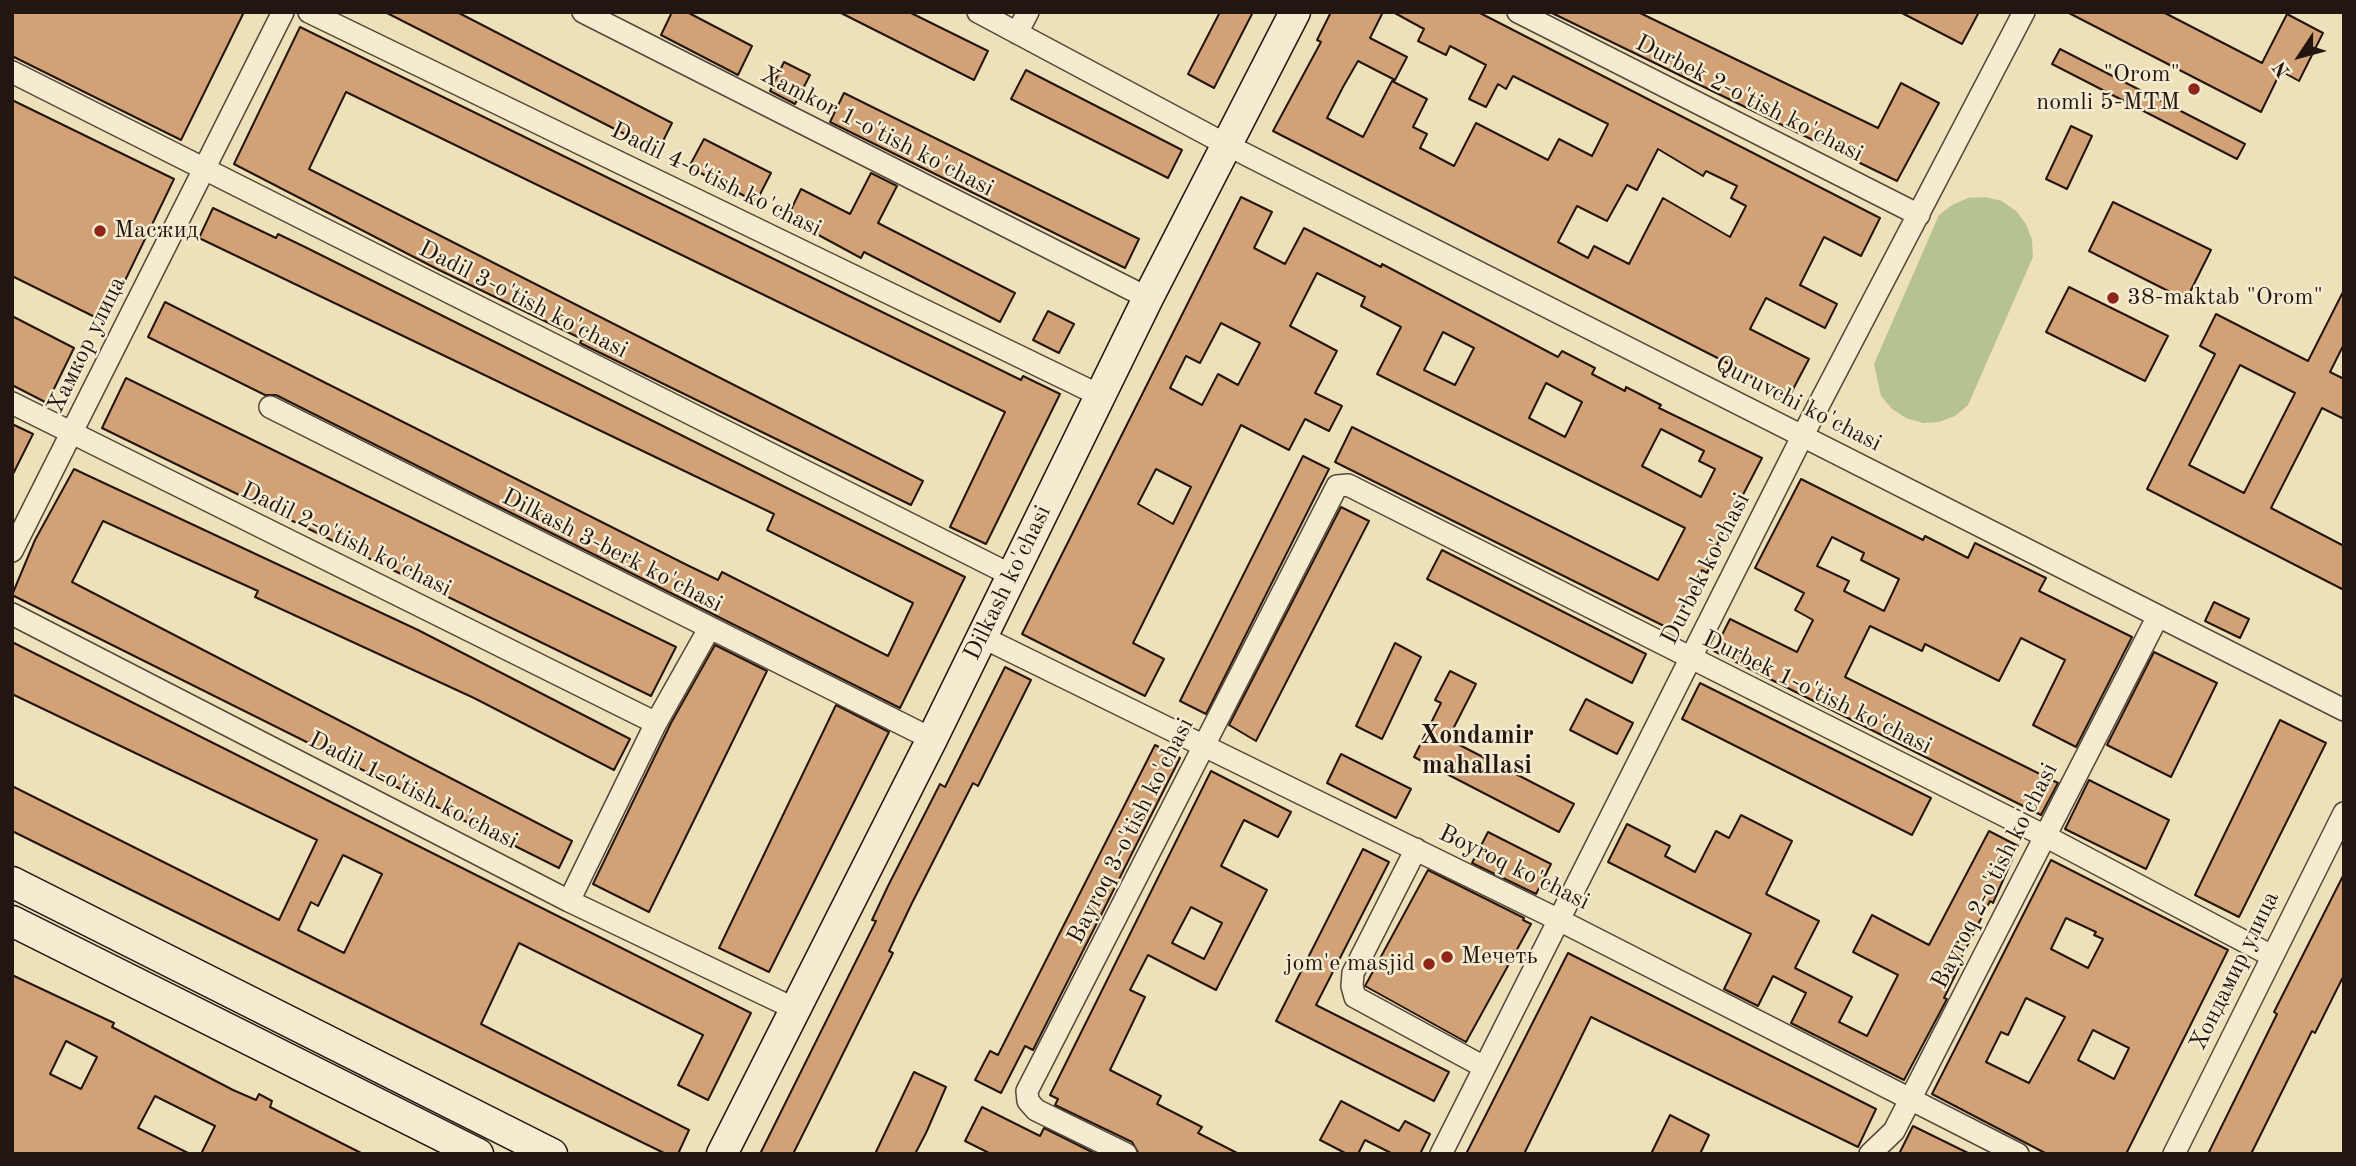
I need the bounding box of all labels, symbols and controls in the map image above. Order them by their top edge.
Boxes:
north arrow [2265,21,2335,91]
street label: Durbek 2-o'tish ko'chasi [1630,29,1868,169]
text: N [2271,57,2295,80]
street label: Xamkor 1-o'tish ko'chasi [756,61,998,203]
place label: "Orom" nomli 5-MTM [2036,61,2180,117]
marker: "Orom" nomli 5-MTM [2186,81,2202,97]
street label: Dadil 4-o'tish ko'chasi [606,116,826,244]
place label: Масжид [114,217,198,245]
marker: Масжид [92,223,108,239]
street label: Dadil 3-o'tish ko'chasi [414,235,632,365]
street label: Хамкор улица [42,272,132,418]
place label: 38-maktab "Orom" [2127,284,2323,312]
marker: 38-maktab "Orom" [2105,290,2121,306]
street label: Quruvchi ko'chasi [1710,350,1886,458]
street label: Dadil 2-o'tish ko'chasi [236,476,456,604]
street label: Dilkash 3-berk ko'chasi [497,483,727,619]
street label: Durbek ko'chasi [1655,488,1757,650]
street label: Dilkash ko'chasi [958,501,1058,665]
street label: Durbek 1-o'tish ko'chasi [1698,625,1936,761]
street label: Bayroq 3-o'tish ko'chasi [1062,713,1200,949]
district label: Xondamir mahallasi [1420,720,1534,782]
street label: Dadil 1-o'tish ko'chasi [304,726,522,856]
street label: Bayroq 2-o'tish ko'chasi [1926,758,2064,994]
street label: Boyroq ko'chasi [1434,819,1594,917]
street label: Хондамир улица [2184,887,2286,1055]
place label: Мечеть [1461,943,1538,971]
marker: Мечеть [1439,949,1455,965]
place label: jom'e masjid [1285,950,1415,978]
marker: jom'e masjid [1421,956,1437,972]

